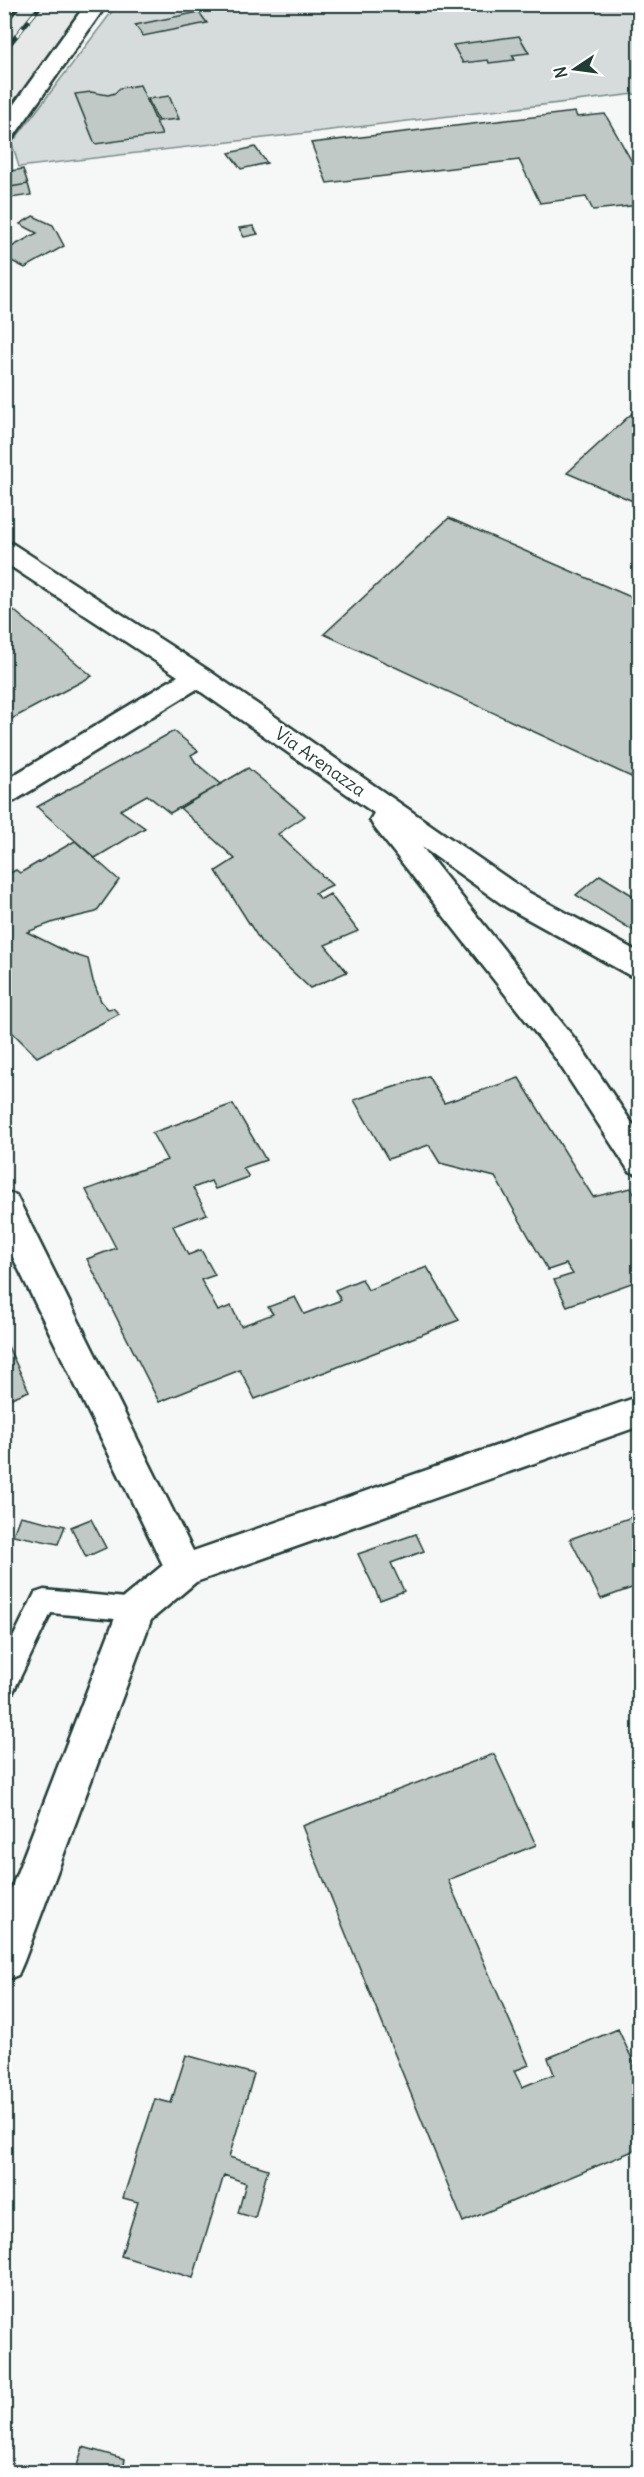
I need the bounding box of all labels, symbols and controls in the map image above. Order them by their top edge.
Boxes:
north arrow [545,39,605,99]
text: N [549,65,571,80]
street label: Via Arenazza [270,722,370,801]

